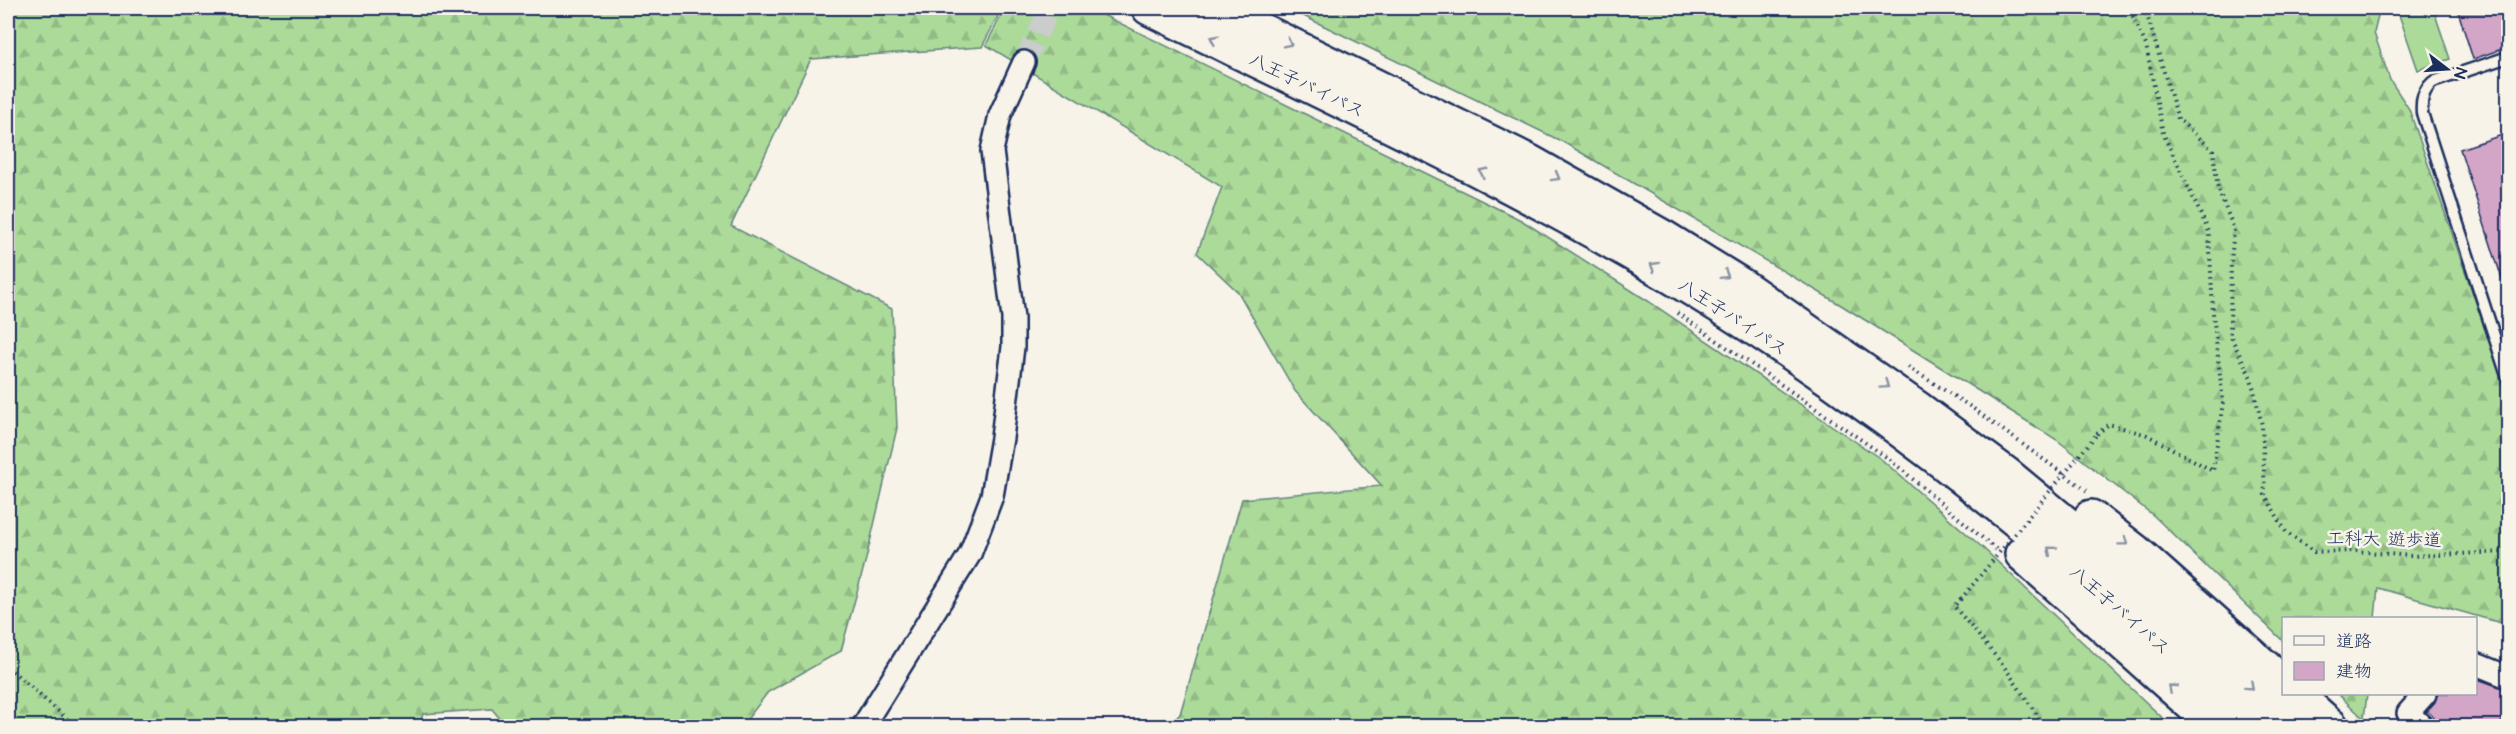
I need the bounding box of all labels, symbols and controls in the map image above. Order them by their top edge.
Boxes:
one-way arrow [1209,35,1220,47]
one-way arrow [1281,35,1292,47]
north arrow [2417,39,2477,99]
street label: 八王子バイパス [1245,47,1369,124]
text: N [2448,65,2472,81]
one-way arrow [1478,168,1489,179]
one-way arrow [1550,170,1560,181]
one-way arrow [1650,262,1660,273]
one-way arrow [1718,267,1729,278]
street label: 八王子バイパス [1673,273,1792,362]
one-way arrow [1879,378,1890,389]
street label: 工科大 遊歩道 [2326,526,2442,553]
one-way arrow [2118,535,2129,546]
one-way arrow [2047,546,2058,557]
street label: 八王子バイパス [2064,560,2175,661]
legend [2282,617,2477,695]
text: 道路 [2336,629,2372,654]
text: 建物 [2336,659,2372,684]
one-way arrow [2244,679,2254,690]
one-way arrow [2169,684,2179,695]

